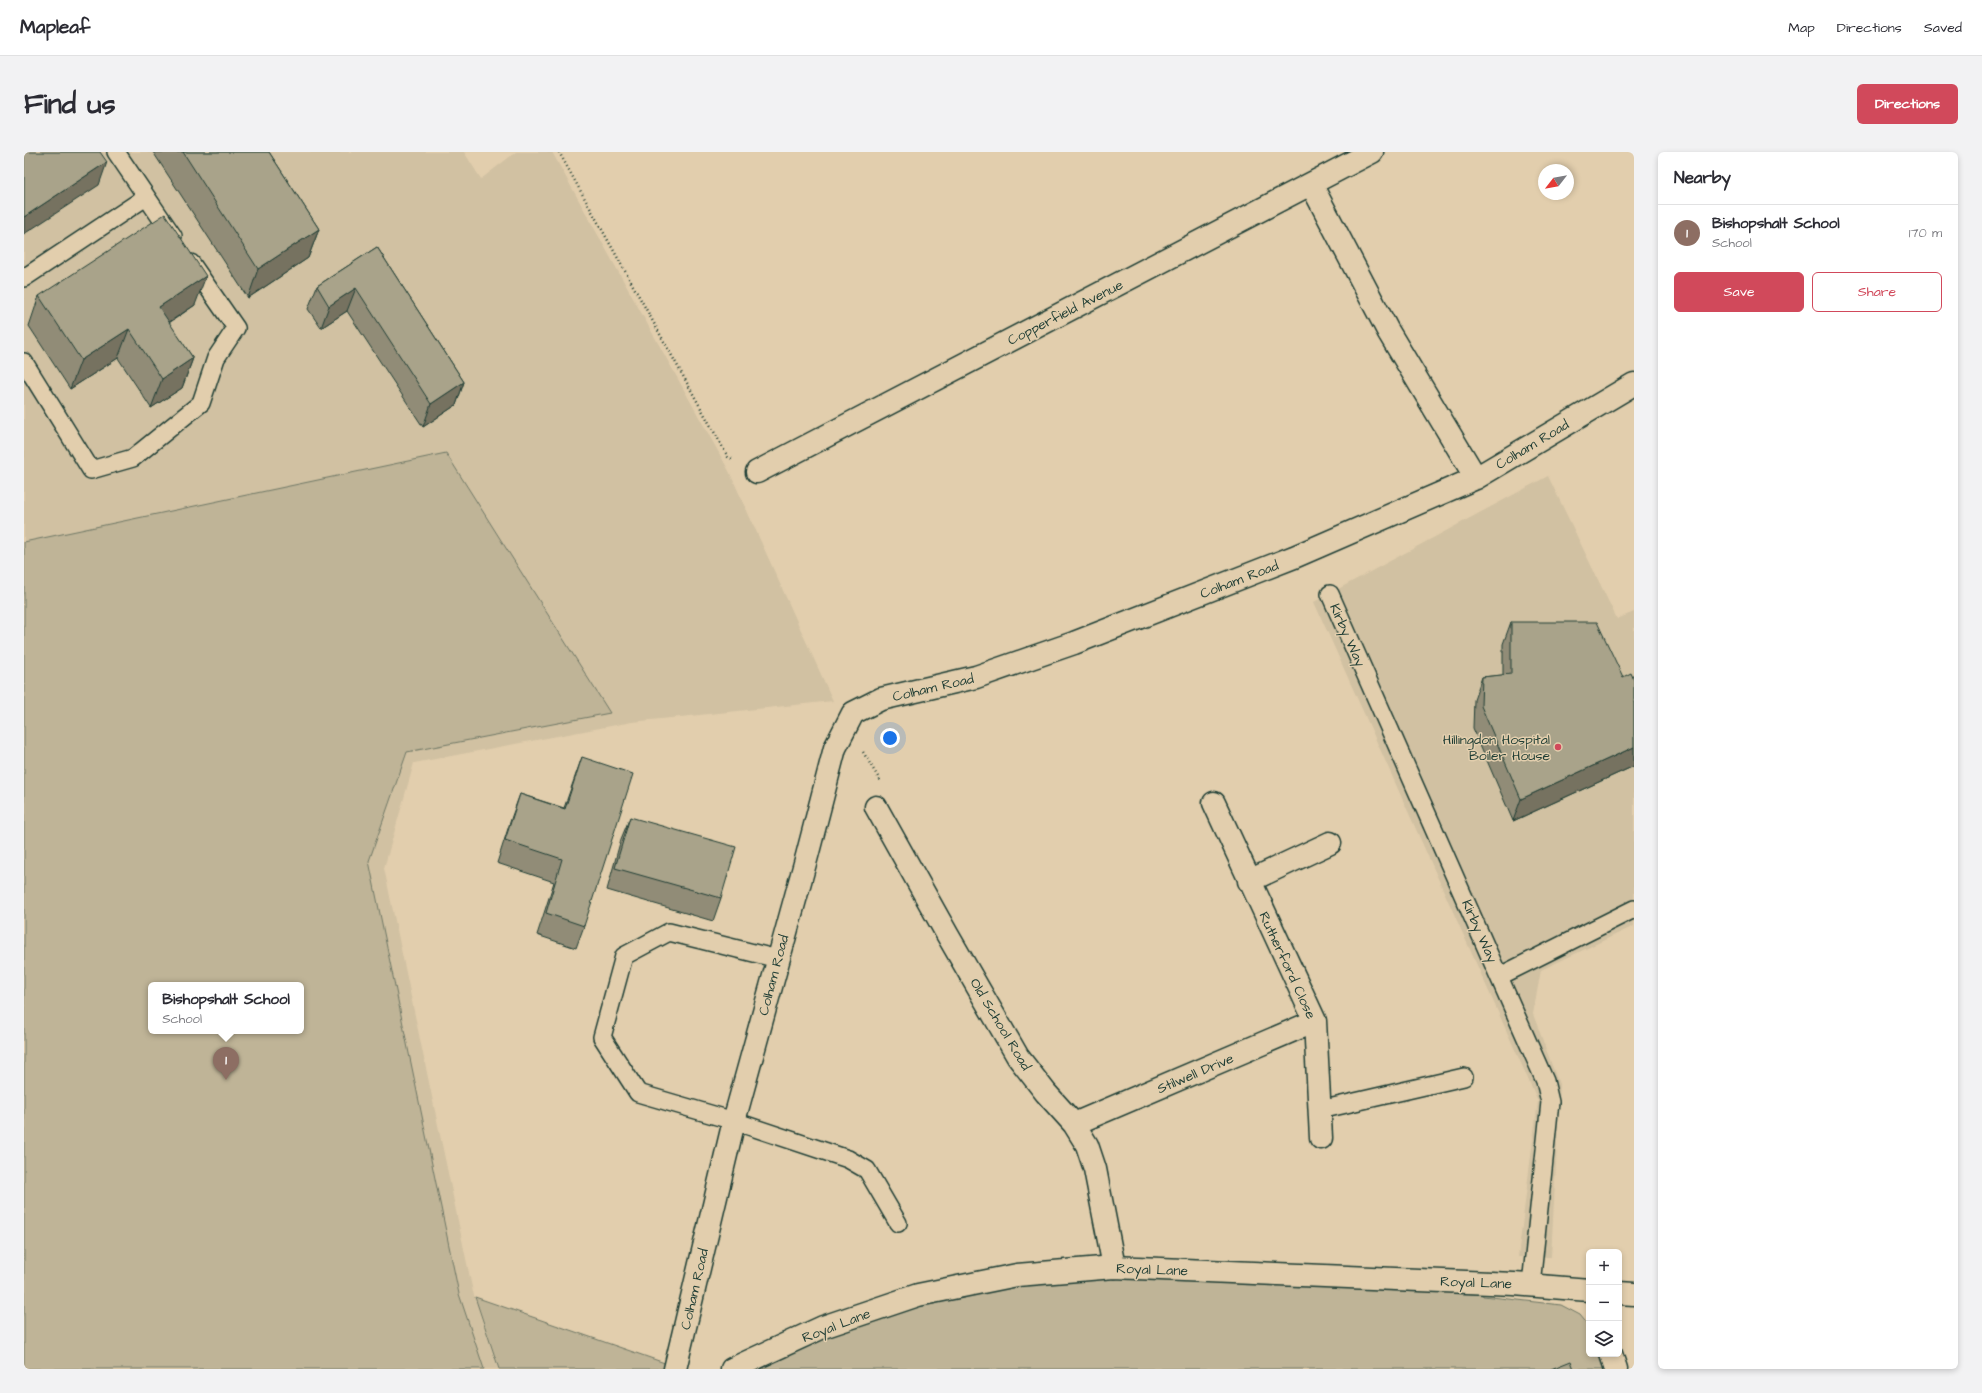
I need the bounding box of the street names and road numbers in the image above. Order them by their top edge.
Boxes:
street label: Copperfield Avenue [1004,275,1127,351]
street label: Colham Road [1492,415,1573,475]
street label: Colham Road [1197,556,1282,604]
street label: Kirby Way [1324,601,1370,671]
street label: Colham Road [891,669,976,707]
street label: Kirby Way [1456,897,1502,967]
street label: Rutherford Close [1253,909,1321,1023]
street label: Colham Road [754,933,794,1018]
street label: Old School Road [965,974,1036,1075]
street label: Stilwell Drive [1154,1049,1237,1099]
street label: Colham Road [676,1247,714,1332]
street label: Royal Lane [1116,1259,1189,1281]
street label: Royal Lane [1440,1272,1513,1294]
street label: Royal Lane [799,1304,874,1348]

